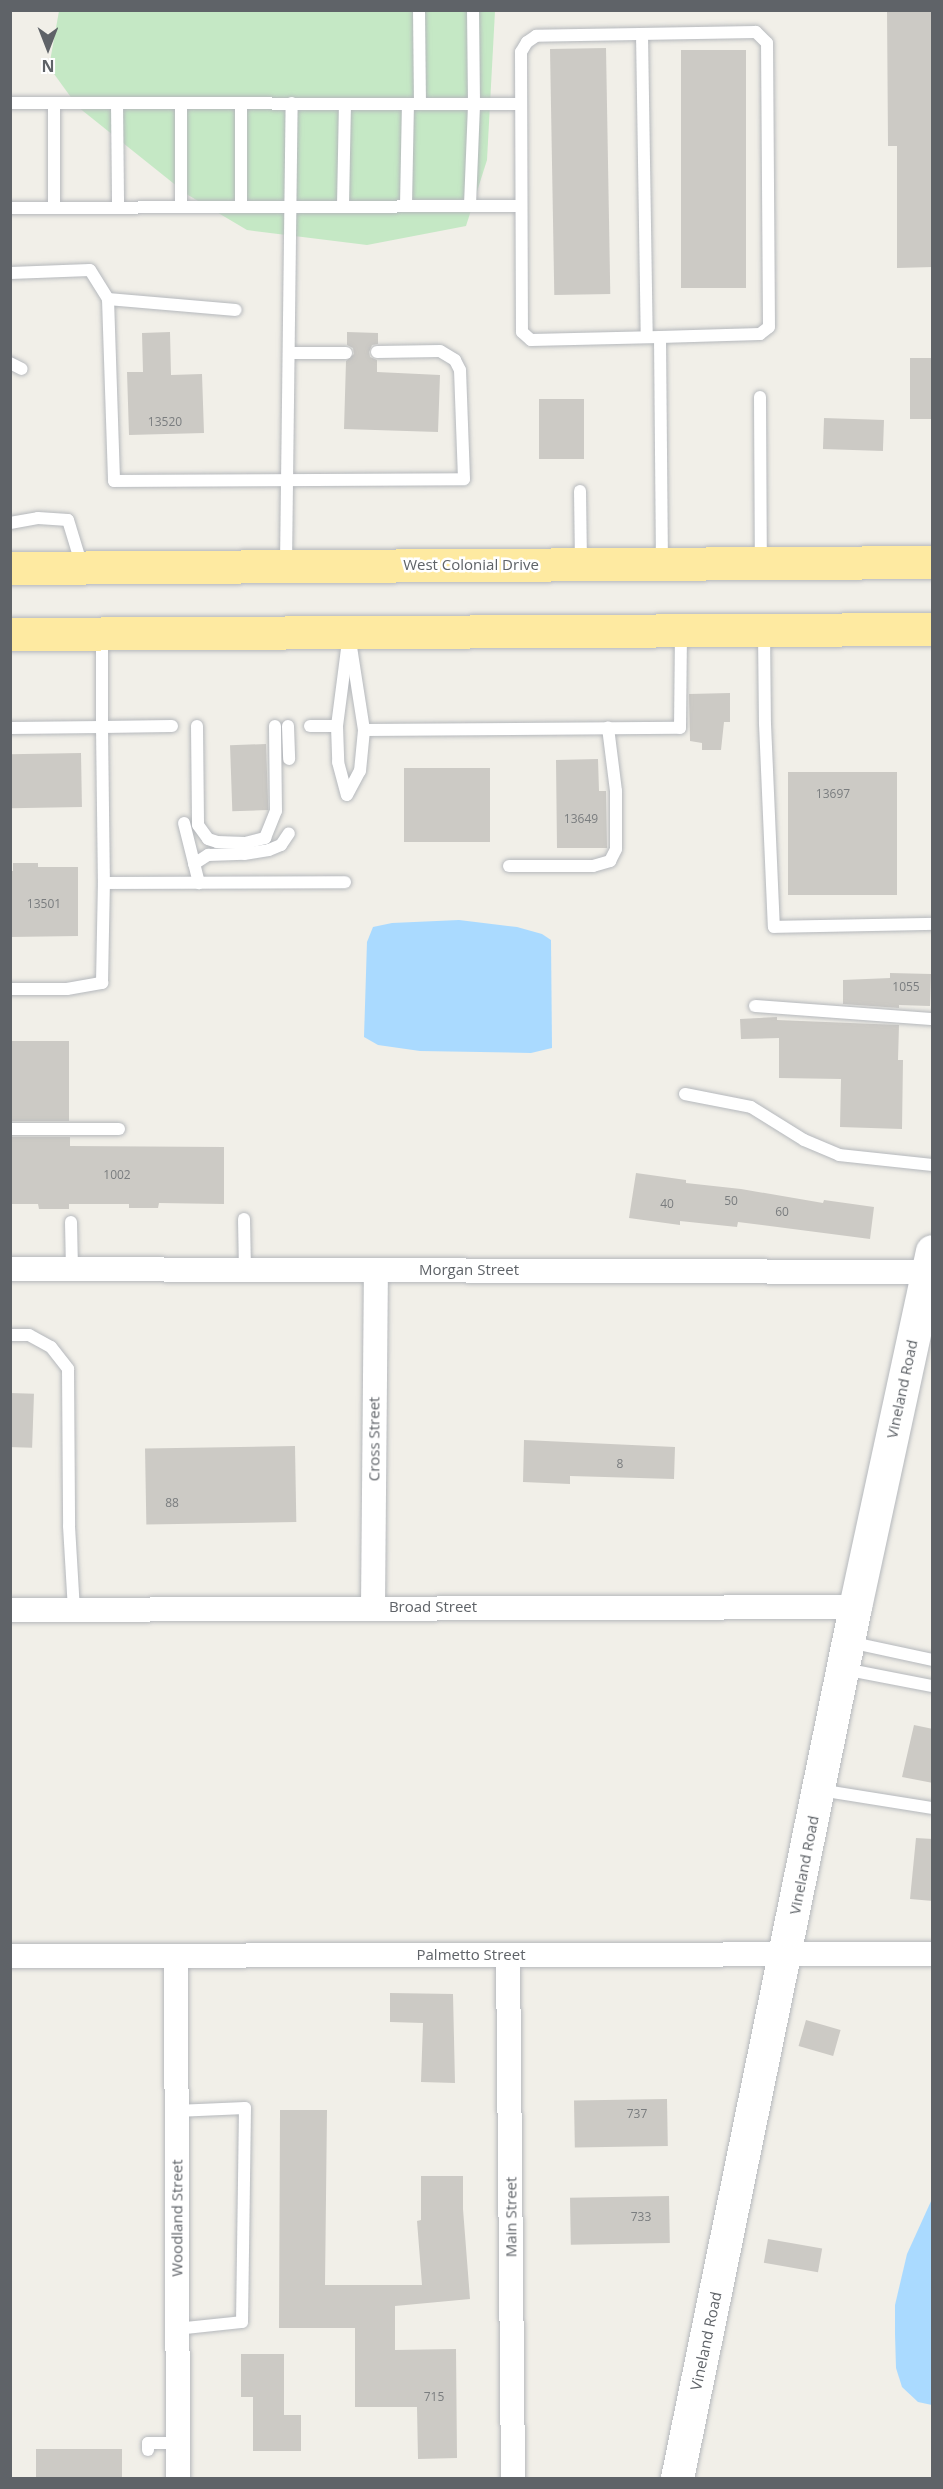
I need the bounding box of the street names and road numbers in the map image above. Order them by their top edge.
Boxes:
street label: West Colonial Drive [403,556,539,574]
street label: Morgan Street [419,1261,519,1279]
street label: Vineland Road [883,1338,921,1440]
street label: Cross Street [365,1397,383,1481]
street label: Broad Street [389,1598,477,1616]
street label: Vineland Road [786,1814,822,1916]
street label: Palmetto Street [417,1946,525,1964]
street label: Woodland Street [168,2159,186,2277]
street label: Main Street [502,2177,520,2257]
street label: Vineland Road [687,2290,725,2392]

